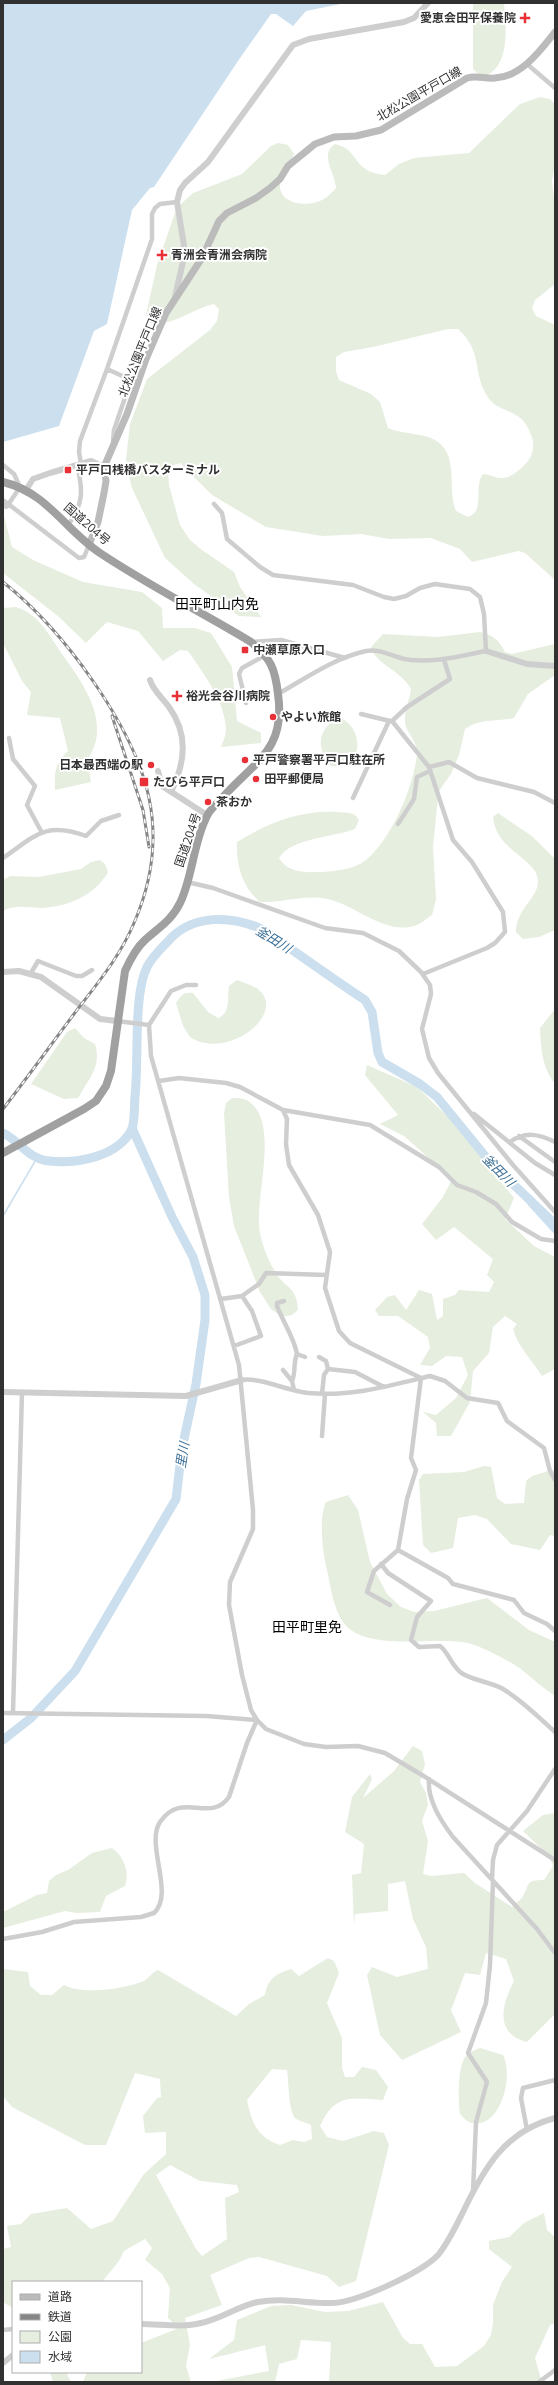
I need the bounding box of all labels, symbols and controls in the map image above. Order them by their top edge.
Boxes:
place label: 愛恵会田平保養院 [420,9,516,26]
marker: 愛恵会田平保養院 [519,12,531,24]
street label: 北松公園平戸口線 [373,62,465,125]
place label: 青洲会青洲会病院 [171,246,267,263]
marker: 青洲会青洲会病院 [156,249,168,261]
street label: 北松公園平戸口線 [114,304,165,400]
place label: 平戸口桟橋バスターミナル [76,461,220,478]
marker: 平戸口桟橋バスターミナル [63,465,73,475]
street label: 国道204号 [60,499,114,549]
district label: 田平町山内免 [175,594,259,613]
place label: 中瀬草原入口 [253,641,325,658]
marker: 中瀬草原入口 [240,645,250,655]
place label: 裕光会谷川病院 [186,687,270,704]
marker: 裕光会谷川病院 [171,690,183,702]
place label: やよい旅館 [281,708,341,725]
marker: やよい旅館 [268,712,278,722]
place label: 平戸警察署平戸口駐在所 [253,751,385,768]
marker: 平戸警察署平戸口駐在所 [240,755,250,765]
place label: 日本最西端の駅 [59,756,143,773]
marker: 日本最西端の駅 [146,760,156,770]
place label: 田平郵便局 [264,770,324,787]
place label: たびら平戸口 [153,773,225,790]
marker: 田平郵便局 [251,774,261,784]
marker: たびら平戸口 [138,776,150,788]
place label: 茶おか [216,793,252,810]
marker: 茶おか [203,797,213,807]
street label: 国道204号 [170,810,205,869]
water label: 釜田川 [253,921,297,958]
water label: 釜田川 [479,1150,521,1192]
water label: 里川 [171,1439,193,1469]
district label: 田平町里免 [272,1617,342,1636]
legend [12,2281,142,2373]
text: 道路 [48,2288,72,2305]
text: 鉄道 [48,2308,72,2325]
text: 公園 [48,2328,72,2345]
text: 水域 [48,2348,72,2365]

